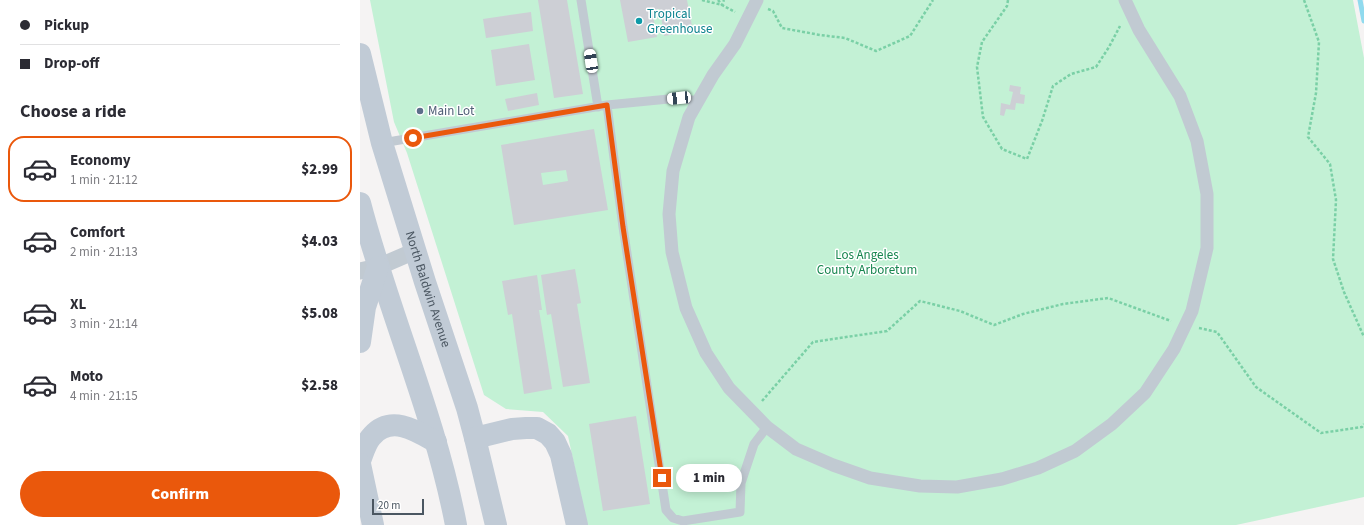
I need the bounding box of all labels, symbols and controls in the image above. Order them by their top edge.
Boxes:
place label: Tropical Greenhouse [647,5,713,38]
text: Pickup [44,15,89,36]
marker: Tropical Greenhouse [634,16,644,26]
car [583,48,599,74]
text: Drop-off [44,53,99,74]
car [666,91,692,105]
text: Choose a ride [20,99,126,124]
place label: Main Lot [428,102,475,120]
marker: Main Lot [415,106,425,116]
route start [404,129,422,147]
text: Economy [70,150,131,171]
icon: car [22,151,58,187]
text: $2.99 [301,159,338,180]
text: 1 min · 21:12 [70,171,138,189]
text: Comfort [70,222,125,243]
icon: car [22,223,58,259]
street label: North Baldwin Avenue [401,229,455,350]
text: $4.03 [301,231,338,252]
text: 2 min · 21:13 [70,243,138,261]
park label: Los Angeles County Arboretum [817,246,917,279]
text: XL [70,294,86,315]
icon: car [22,295,58,331]
text: $5.08 [301,303,338,324]
text: 3 min · 21:14 [70,315,138,333]
text: Moto [70,366,103,387]
icon: car [22,367,58,403]
text: $2.58 [301,375,338,396]
text: 4 min · 21:15 [70,387,138,405]
callout: 1 min [676,464,742,492]
route end [653,469,671,487]
text: 1 min [693,469,725,487]
button: Confirm [20,471,340,517]
scale bar [372,497,424,516]
text: 20 m [378,498,400,513]

